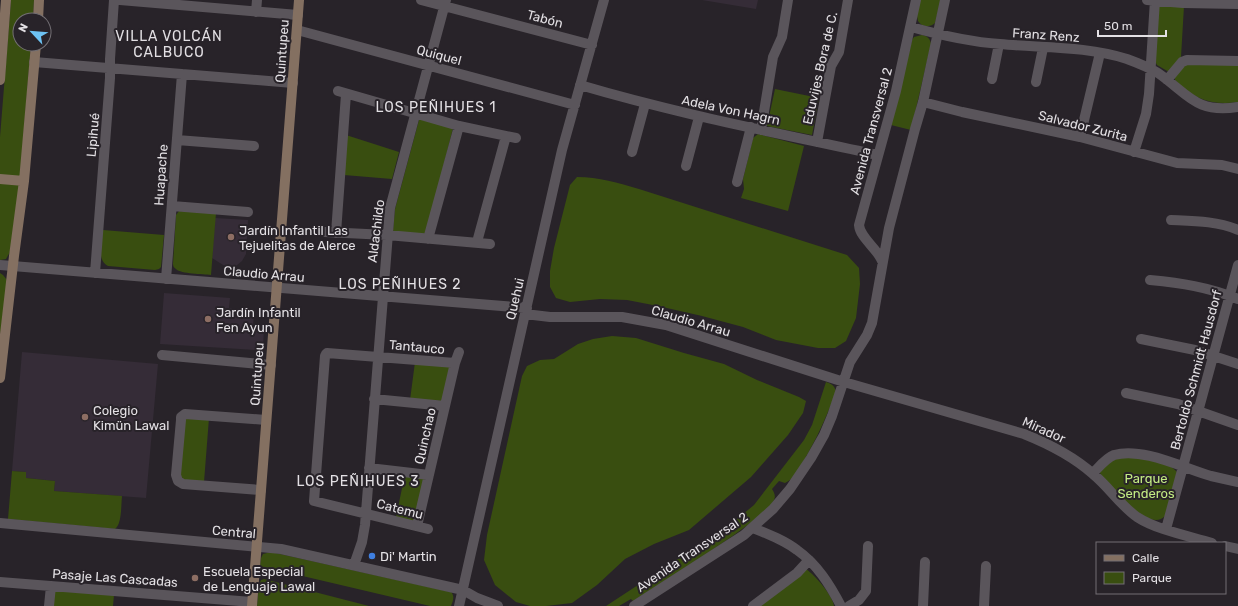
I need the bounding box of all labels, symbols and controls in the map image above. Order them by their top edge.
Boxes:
street label: Tabón [525,7,565,31]
street label: Eduvijes Bora de C. [800,10,840,126]
north arrow [12,12,52,52]
scale bar [1098,12,1166,38]
street label: Quintupeu [272,19,292,83]
text: 50 m [1104,19,1132,33]
text: N [16,21,31,34]
street label: Franz Renz [1012,25,1080,45]
district label: VILLA VOLCÁN CALBUCO [115,27,223,61]
street label: Quiquel [415,42,463,68]
street label: Avenida Transversal 2 [847,66,895,196]
street label: Adela Von Hagrn [680,92,782,129]
district label: LOS PEÑIHUES 1 [376,98,496,116]
street label: Salvador Zurita [1037,108,1129,144]
street label: Lipihué [84,112,102,158]
street label: Huapache [151,144,171,206]
street label: Aldachildo [365,199,387,263]
place label: Jardín Infantil Las Tejuelitas de Alerce [239,223,356,253]
marker: Jardín Infantil Las Tejuelitas de Alerce [226,232,236,242]
street label: Claudio Arrau [223,263,305,285]
district label: LOS PEÑIHUES 2 [338,275,462,293]
street label: Quehui [503,276,527,322]
street label: Bertoldo Schmidt Hausdorf [1167,288,1225,452]
street label: Claudio Arrau [650,303,732,339]
place label: Jardín Infantil Fen Ayun [216,305,301,335]
marker: Jardín Infantil Fen Ayun [203,314,213,324]
street label: Tantauco [388,337,446,357]
street label: Quintupeu [247,342,267,406]
place label: Colegio Kimün Lawal [93,403,169,433]
street label: Quinchao [411,406,439,466]
marker: Colegio Kimün Lawal [80,412,90,422]
street label: Mirador [1020,414,1068,446]
park label: Parque Senderos [1117,471,1175,501]
district label: LOS PEÑIHUES 3 [296,472,420,490]
street label: Catemu [375,496,425,522]
street label: Avenida Transversal 2 [633,509,751,595]
street label: Central [211,523,257,541]
legend [1096,542,1226,594]
place label: Di' Martin [380,549,437,564]
marker: Di' Martin [367,551,377,561]
text: Calle [1132,551,1159,565]
place label: Escuela Especial de Lenguaje Lawal [203,564,315,595]
street label: Pasaje Las Cascadas [52,566,179,590]
text: Parque [1132,571,1172,585]
marker: Escuela Especial de Lenguaje Lawal [190,573,200,583]

